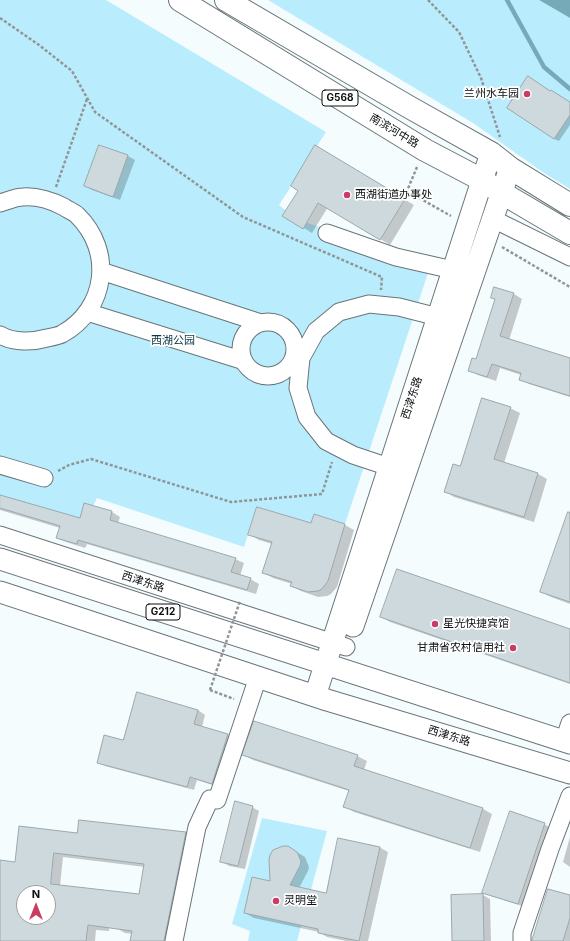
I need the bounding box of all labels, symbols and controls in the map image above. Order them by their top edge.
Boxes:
place label: 兰州水车园 [464,87,519,101]
marker: 兰州水车园 [522,89,532,99]
road number: G568 [322,90,358,106]
street label: 南滨河中路 [367,111,421,151]
place label: 西湖街道办事处 [355,188,432,202]
marker: 西湖街道办事处 [342,190,352,200]
park label: 西湖公园 [151,334,195,348]
street label: 西津东路 [399,375,425,421]
street label: 西津东路 [120,569,166,595]
road number: G212 [146,604,180,620]
place label: 星光快捷宾馆 [443,617,509,631]
marker: 星光快捷宾馆 [430,619,440,629]
place label: 甘肃省农村信用社 [417,641,505,655]
marker: 甘肃省农村信用社 [508,643,518,653]
street label: 西津东路 [426,723,472,749]
north arrow [16,885,56,925]
text: N [32,887,40,901]
place label: 灵明堂 [284,894,317,908]
marker: 灵明堂 [271,896,281,906]

